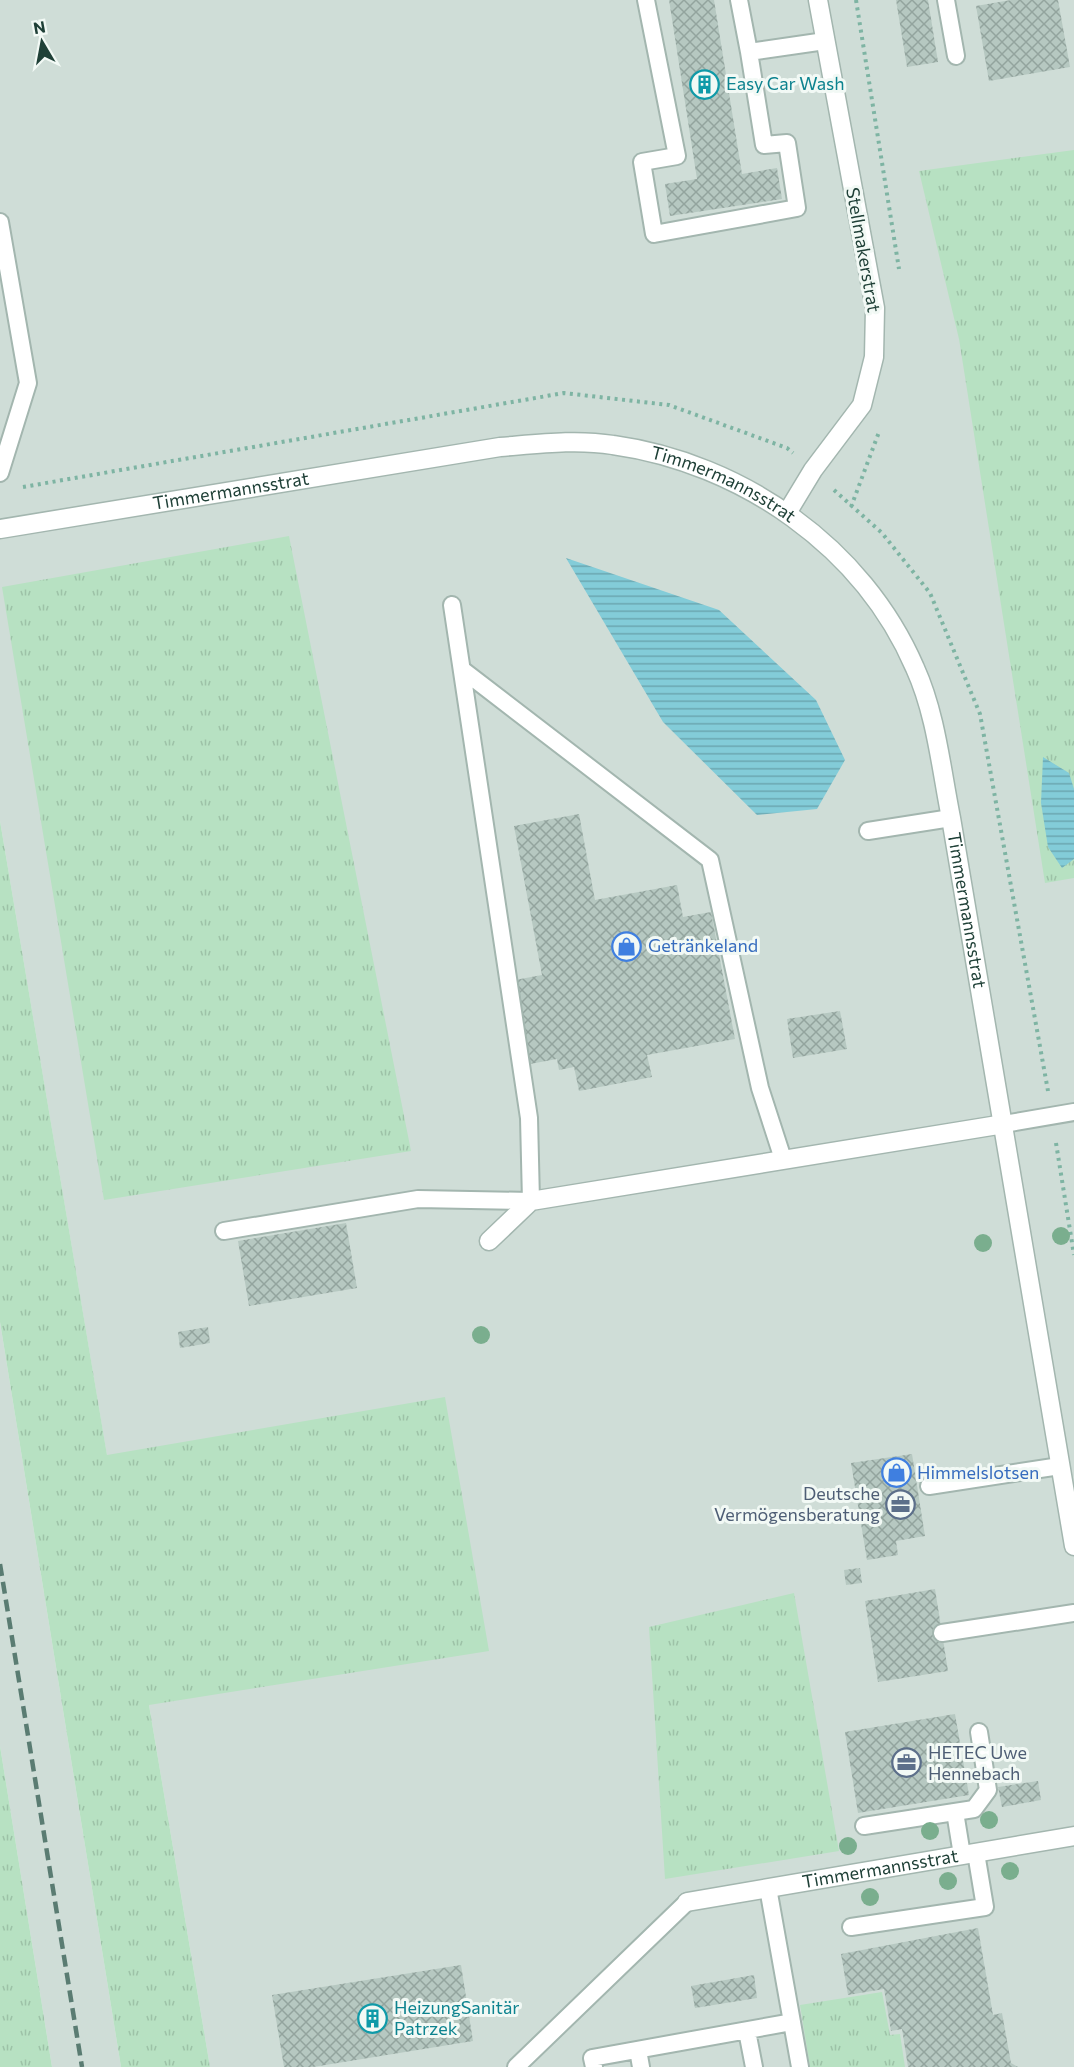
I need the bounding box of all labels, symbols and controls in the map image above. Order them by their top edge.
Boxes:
north arrow [12,12,72,72]
text: N [32,16,47,37]
building icon: Easy Car Wash [689,68,721,100]
place label: Easy Car Wash [726,72,845,94]
street label: Stellmakerstrat [842,186,886,314]
street label: Timmermannsstrat [649,441,801,527]
street label: Timmermannsstrat [151,467,310,514]
street label: Timmermannsstrat [944,830,992,990]
shop icon: Getränkeland [611,930,643,962]
place label: Getränkeland [648,934,758,956]
shop icon: Himmelslotsen [880,1457,912,1489]
place label: Himmelslotsen [917,1461,1039,1483]
place label: Deutsche Vermögensberatung [714,1482,880,1525]
office icon: Deutsche Vermögensberatung [885,1488,917,1520]
place label: HETEC Uwe Hennebach [928,1741,1027,1784]
office icon: HETEC Uwe Hennebach [891,1747,923,1779]
street label: Timmermannsstrat [800,1844,960,1892]
place label: HeizungSanitär Patrzek [394,1996,520,2039]
building icon: HeizungSanitär Patrzek [357,2002,389,2034]

